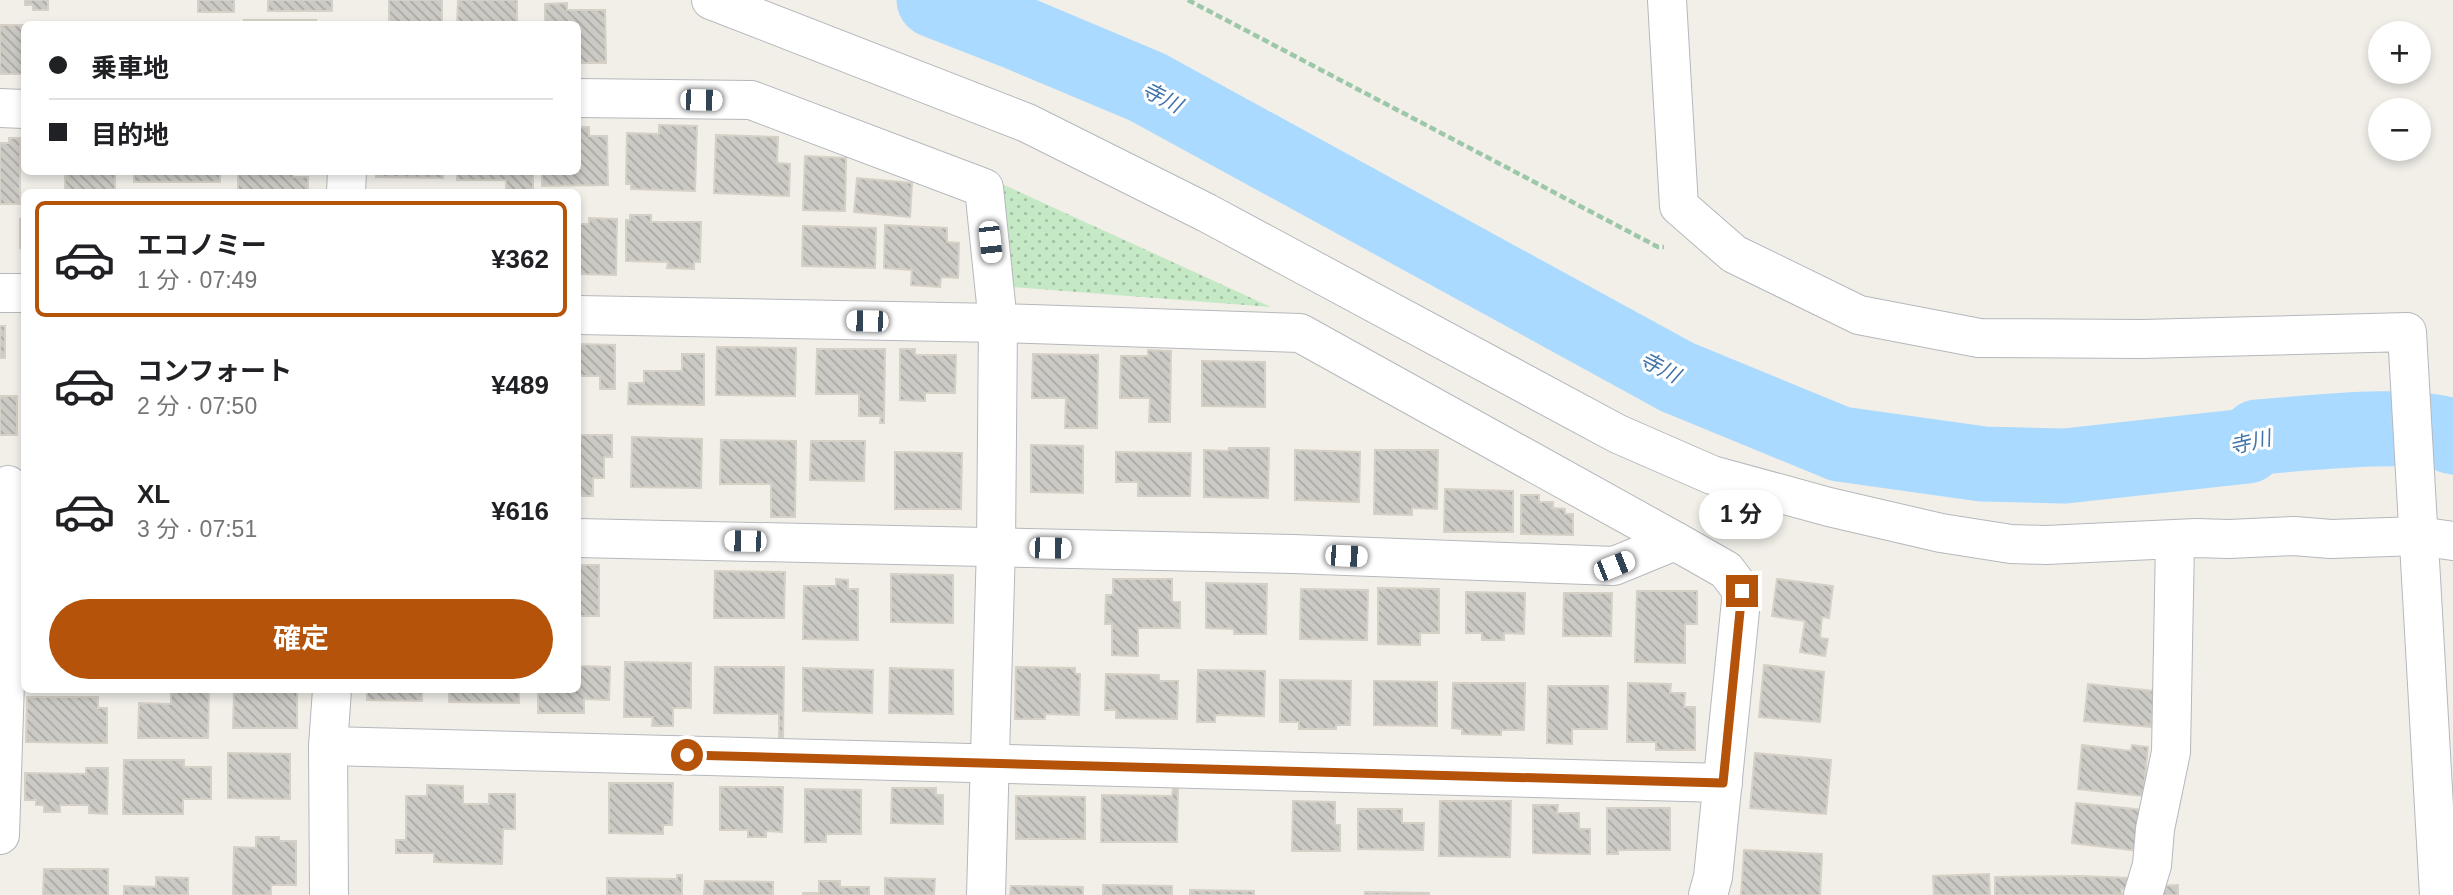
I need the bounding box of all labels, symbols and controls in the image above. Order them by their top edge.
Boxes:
map controls [2368,21,2431,161]
button: + [2368,21,2431,84]
text: 乗車地 [91,53,169,83]
water label: 寺川 [1138,77,1188,118]
car [680,89,723,111]
button: − [2368,98,2431,161]
text: 目的地 [91,120,169,150]
car [978,220,1003,264]
icon: car [53,228,116,291]
text: エコノミー [137,230,267,260]
text: ¥362 [491,244,549,274]
text: 1 分 · 07:49 [137,267,257,293]
car [846,310,889,332]
water label: 寺川 [1636,347,1686,388]
icon: car [53,354,116,417]
text: コンフォート [137,356,292,386]
text: ¥489 [491,370,549,400]
text: 2 分 · 07:50 [137,393,257,419]
water label: 寺川 [2227,426,2275,458]
text: XL [137,479,170,509]
icon: car [53,480,116,543]
callout: 1 分 [1700,490,1784,538]
text: ¥616 [491,496,549,526]
text: 1 分 [1720,501,1762,527]
text: 3 分 · 07:51 [137,516,257,542]
car [724,530,767,552]
car [1029,537,1072,559]
car [1325,545,1368,567]
car [1591,548,1638,584]
route end [1726,575,1758,607]
button: 確定 [49,599,553,679]
route start [671,739,703,771]

